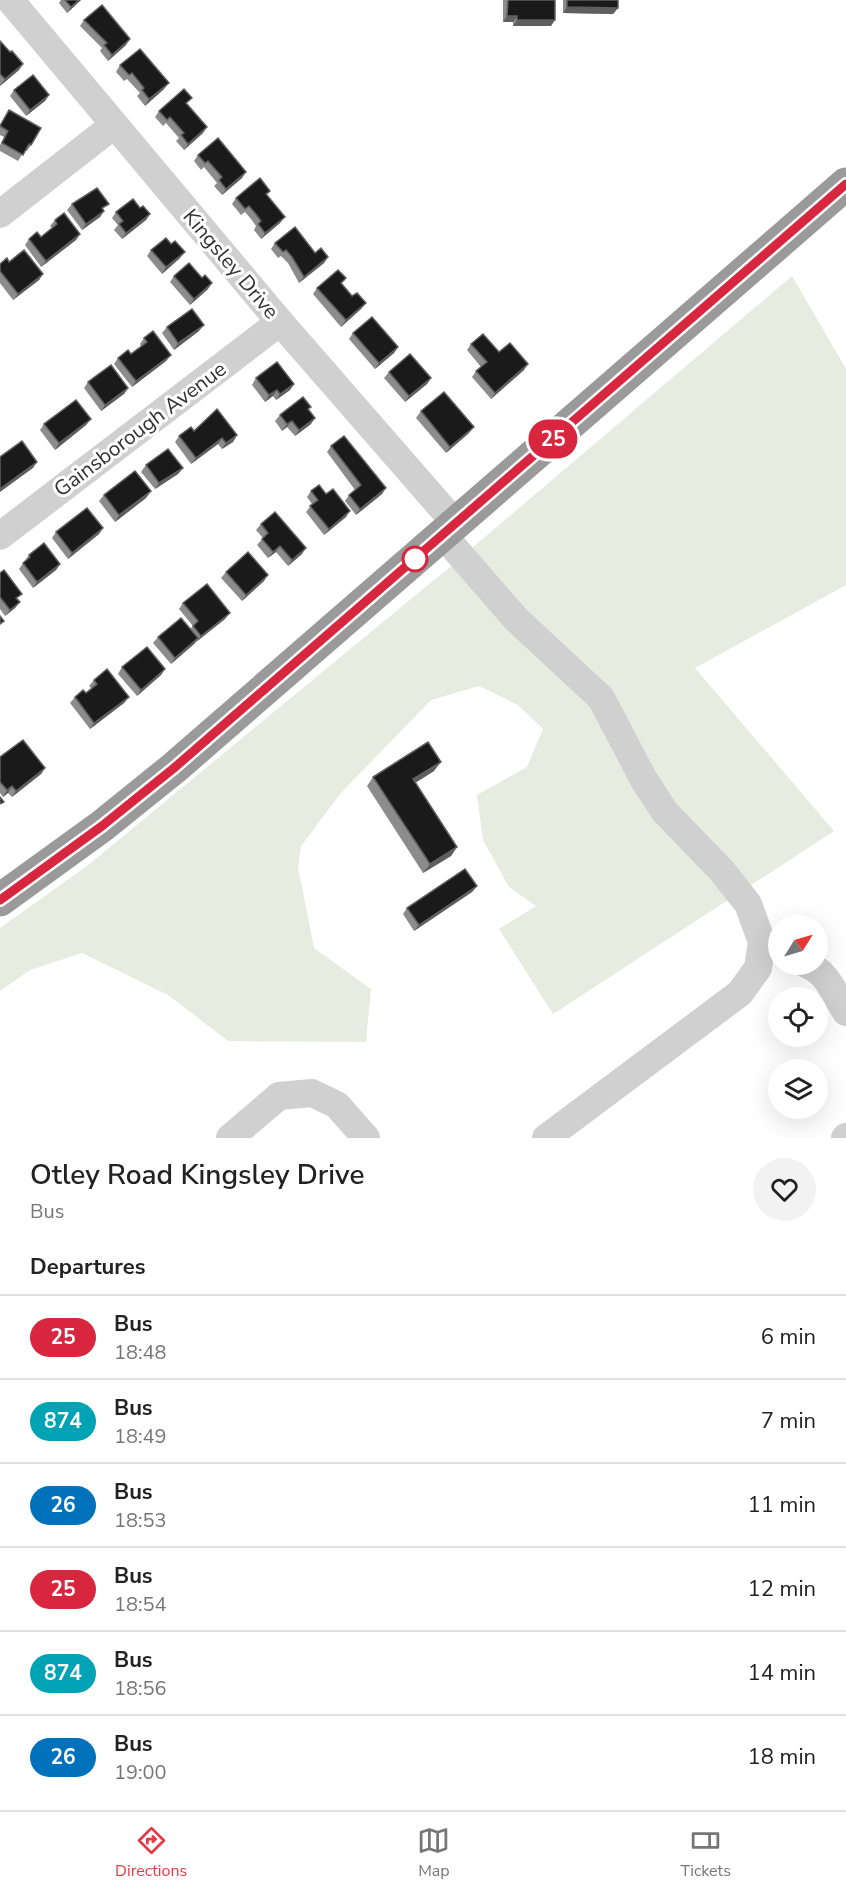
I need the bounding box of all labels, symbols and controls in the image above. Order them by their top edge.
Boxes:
street label: Kingsley Drive [177,203,285,325]
street label: Gainsborough Avenue [48,355,232,503]
line badge: 25 [526,420,580,458]
text: 25 [540,425,566,453]
unlabelled marker [402,546,428,572]
north arrow [768,915,828,975]
map controls [768,915,828,1119]
button: locate [768,987,828,1047]
button: layers [768,1059,828,1119]
text: Otley Road Kingsley Drive [30,1156,364,1194]
button: heart [753,1158,816,1221]
text: Bus [30,1198,64,1225]
text: Departures [30,1252,145,1282]
text: Bus [114,1309,153,1339]
text: 6 min [761,1322,816,1352]
text: 25 [50,1323,76,1351]
text: 18:48 [114,1339,167,1366]
text: Bus [114,1393,153,1423]
text: 7 min [761,1406,816,1436]
text: 874 [44,1407,82,1435]
text: 18:49 [114,1423,167,1450]
text: Bus [114,1477,153,1507]
text: 11 min [748,1490,816,1520]
text: 26 [50,1491,76,1519]
text: 18:53 [114,1507,167,1534]
text: Bus [114,1561,153,1591]
text: 12 min [748,1574,816,1604]
text: 25 [50,1575,76,1603]
text: 18:54 [114,1591,167,1618]
text: Bus [114,1645,153,1675]
text: 14 min [748,1658,816,1688]
text: 874 [44,1659,82,1687]
text: 18:56 [114,1675,167,1702]
text: Bus [114,1729,153,1759]
text: 18 min [748,1742,816,1772]
text: 26 [50,1743,76,1771]
text: 19:00 [114,1759,167,1786]
tab: Directions [115,1824,187,1882]
tab: Map [417,1824,450,1882]
tab: Tickets [681,1824,731,1882]

